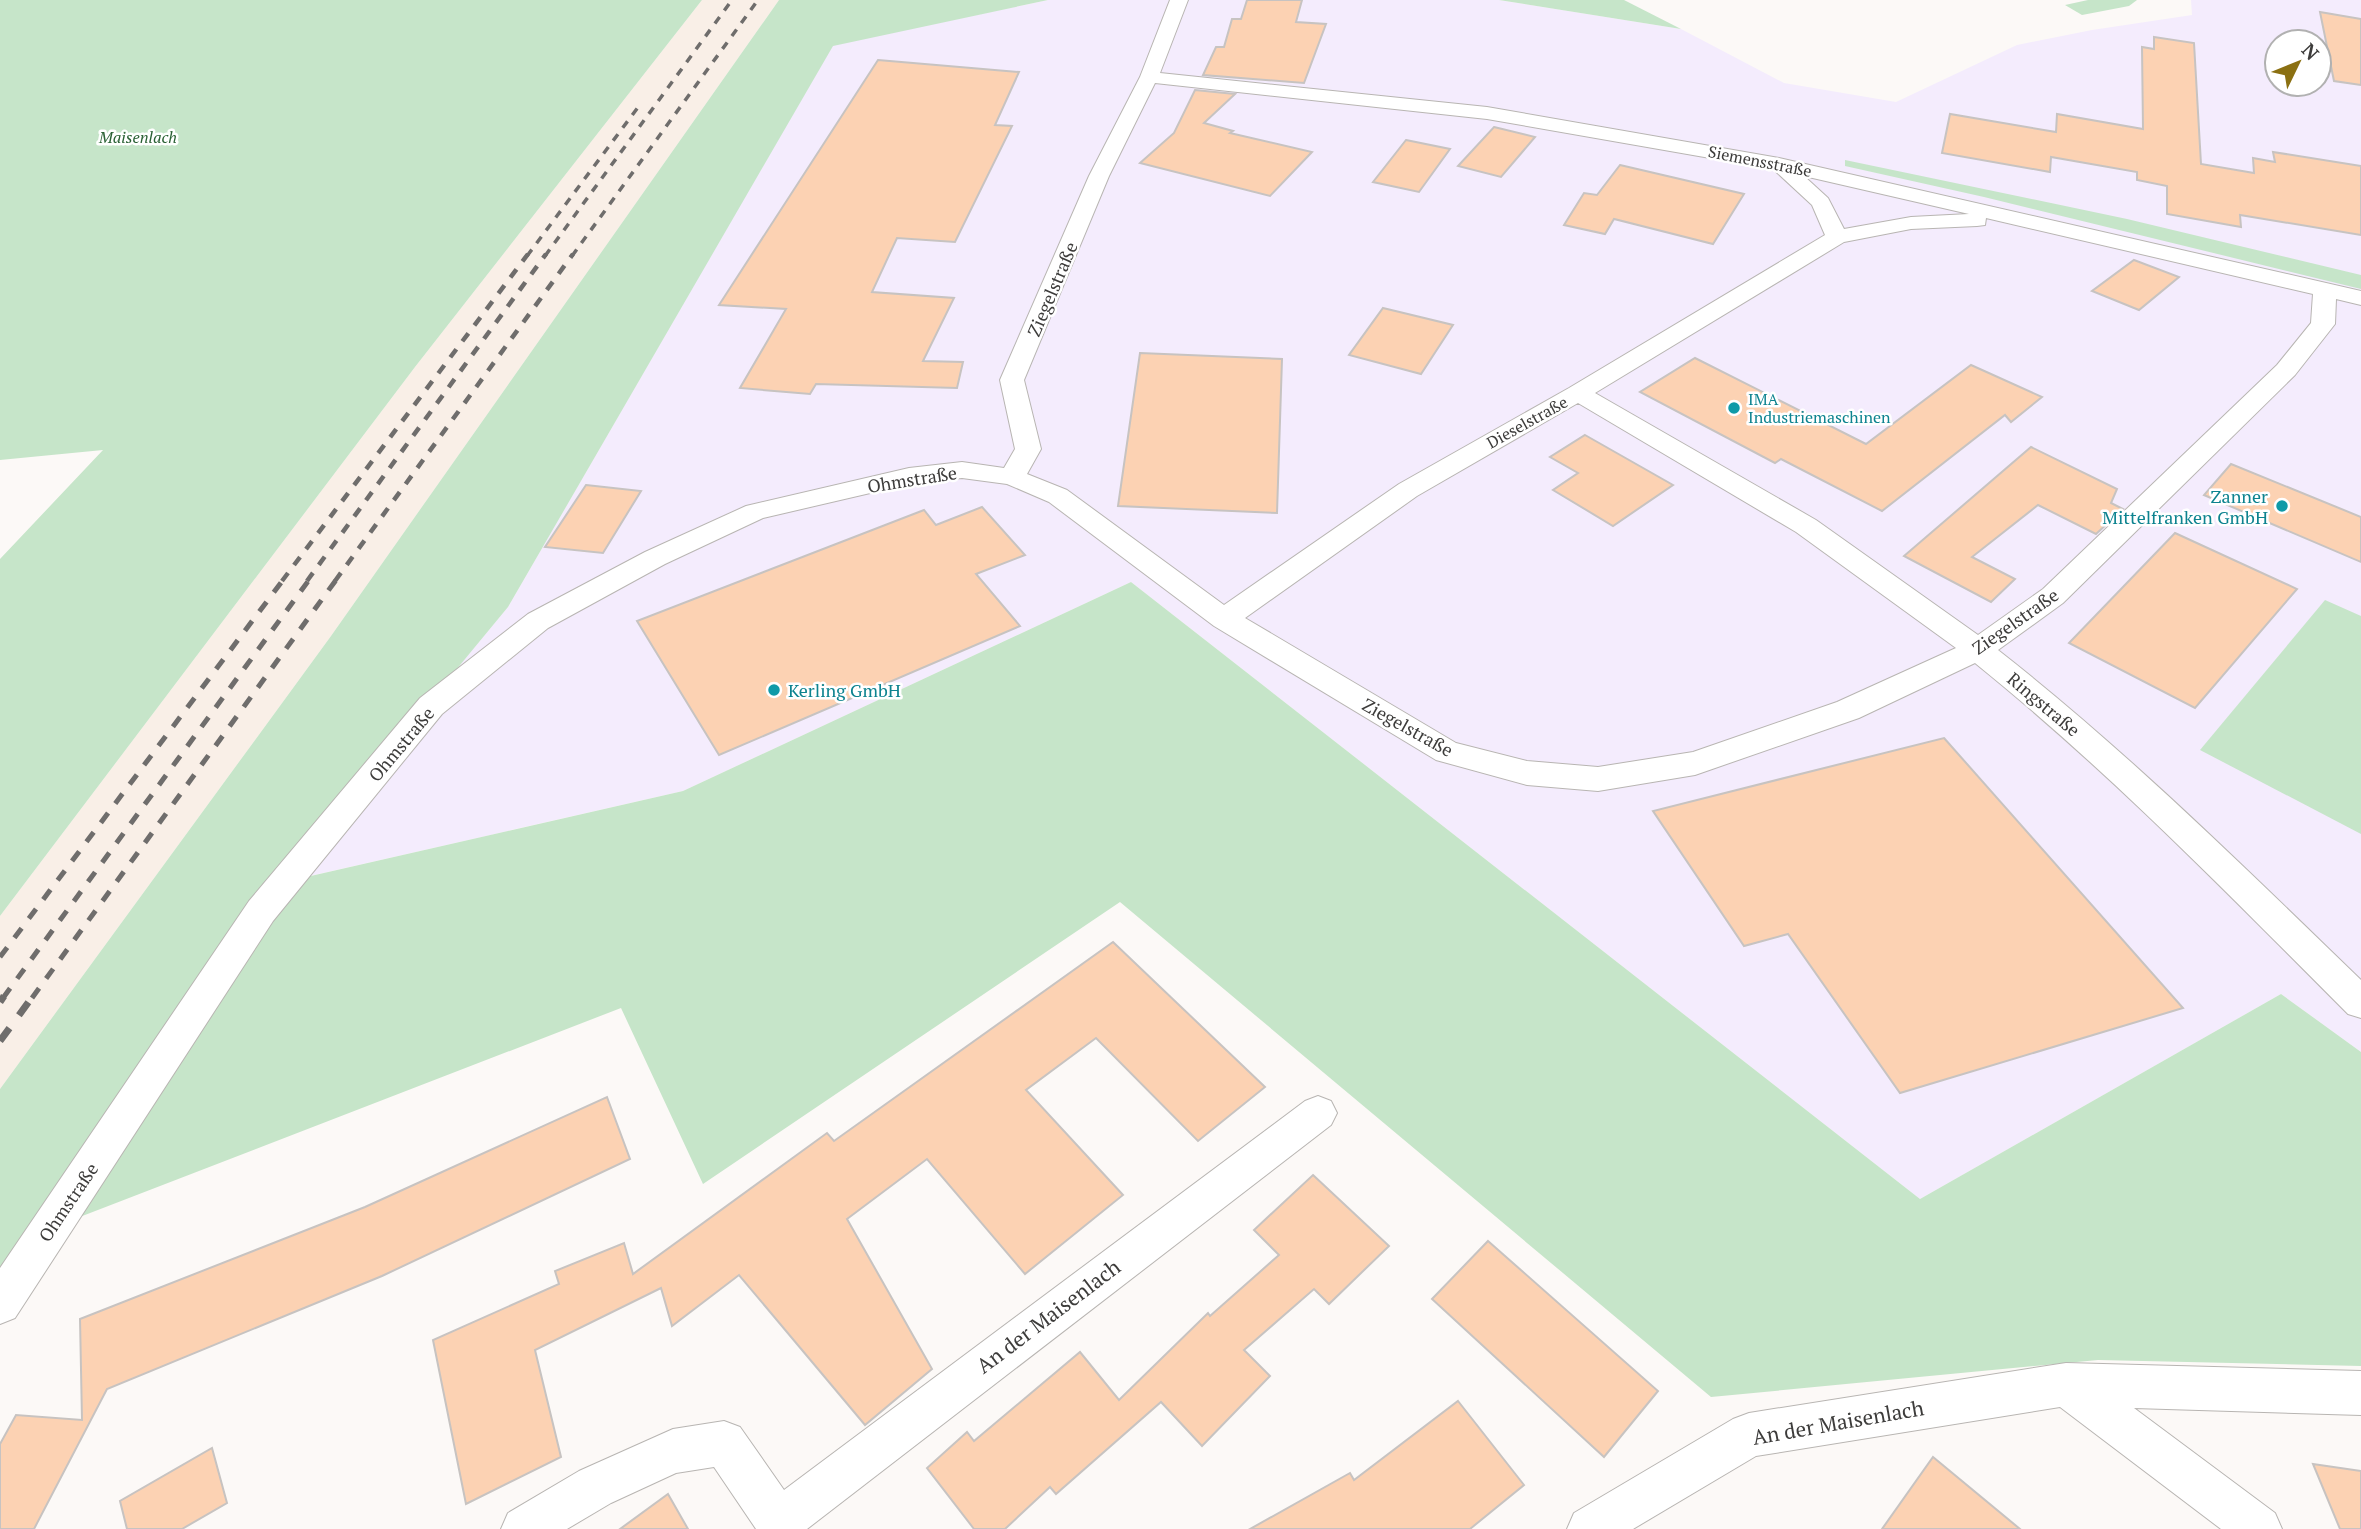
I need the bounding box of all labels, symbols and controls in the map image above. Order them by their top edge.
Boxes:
north arrow [2263,28,2333,98]
text: N [2297,37,2325,65]
park label: Maisenlach [98,126,177,148]
street label: Siemensstraße [1706,140,1814,182]
street label: Ziegelstraße [1021,238,1083,340]
place label: IMA Industriemaschinen [1748,388,1891,428]
street label: Dieselstraße [1483,391,1571,453]
marker: IMA Industriemaschinen [1726,400,1742,416]
street label: Ohmstraße [865,460,959,498]
place label: Zanner Mittelfranken GmbH [2102,484,2268,529]
marker: Zanner Mittelfranken GmbH [2274,498,2290,514]
street label: Ziegelstraße [1967,582,2063,660]
street label: Ringstraße [2003,667,2085,741]
place label: Kerling GmbH [788,678,901,702]
marker: Kerling GmbH [766,682,782,698]
street label: Ziegelstraße [1358,692,1458,762]
street label: Ohmstraße [363,702,439,786]
street label: Ohmstraße [33,1158,103,1246]
street label: An der Maisenlach [970,1253,1126,1379]
street label: An der Maisenlach [1750,1393,1926,1451]

